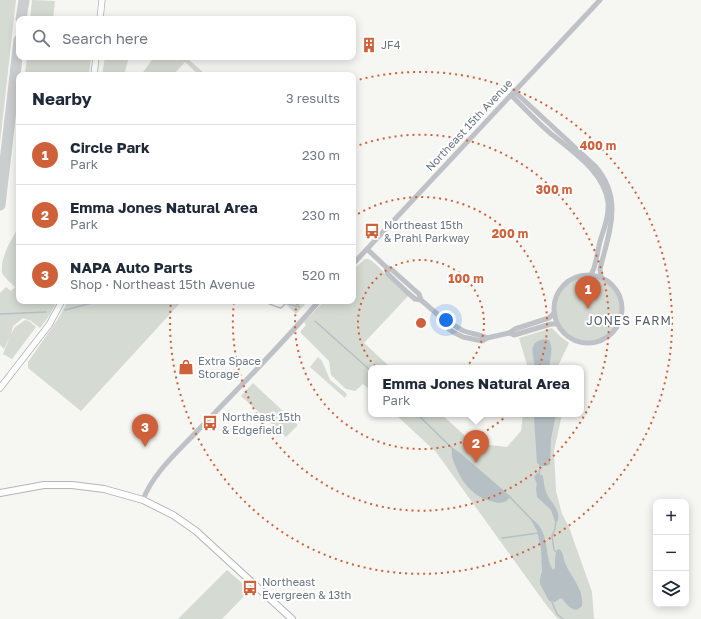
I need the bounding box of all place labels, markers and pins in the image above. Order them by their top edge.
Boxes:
building icon: JF4 [360,36,378,54]
place label: JF4 [381,38,401,51]
place label: Northeast 15th & Prahl Parkway [384,218,470,244]
bus stop icon: Northeast 15th & Prahl Parkway [363,222,381,240]
pin: 1 [575,276,601,309]
centre of rings [414,316,428,330]
place label: Extra Space Storage [198,354,261,380]
shop icon: Extra Space Storage [177,358,195,376]
place label: Northeast 15th & Edgefield [222,410,301,436]
pin: 3 [132,414,158,447]
bus stop icon: Northeast 15th & Edgefield [201,414,219,432]
pin: 2 [463,430,489,463]
place label: Northeast Evergreen & 13th [262,575,351,601]
bus stop icon: Northeast Evergreen & 13th [241,579,259,597]

